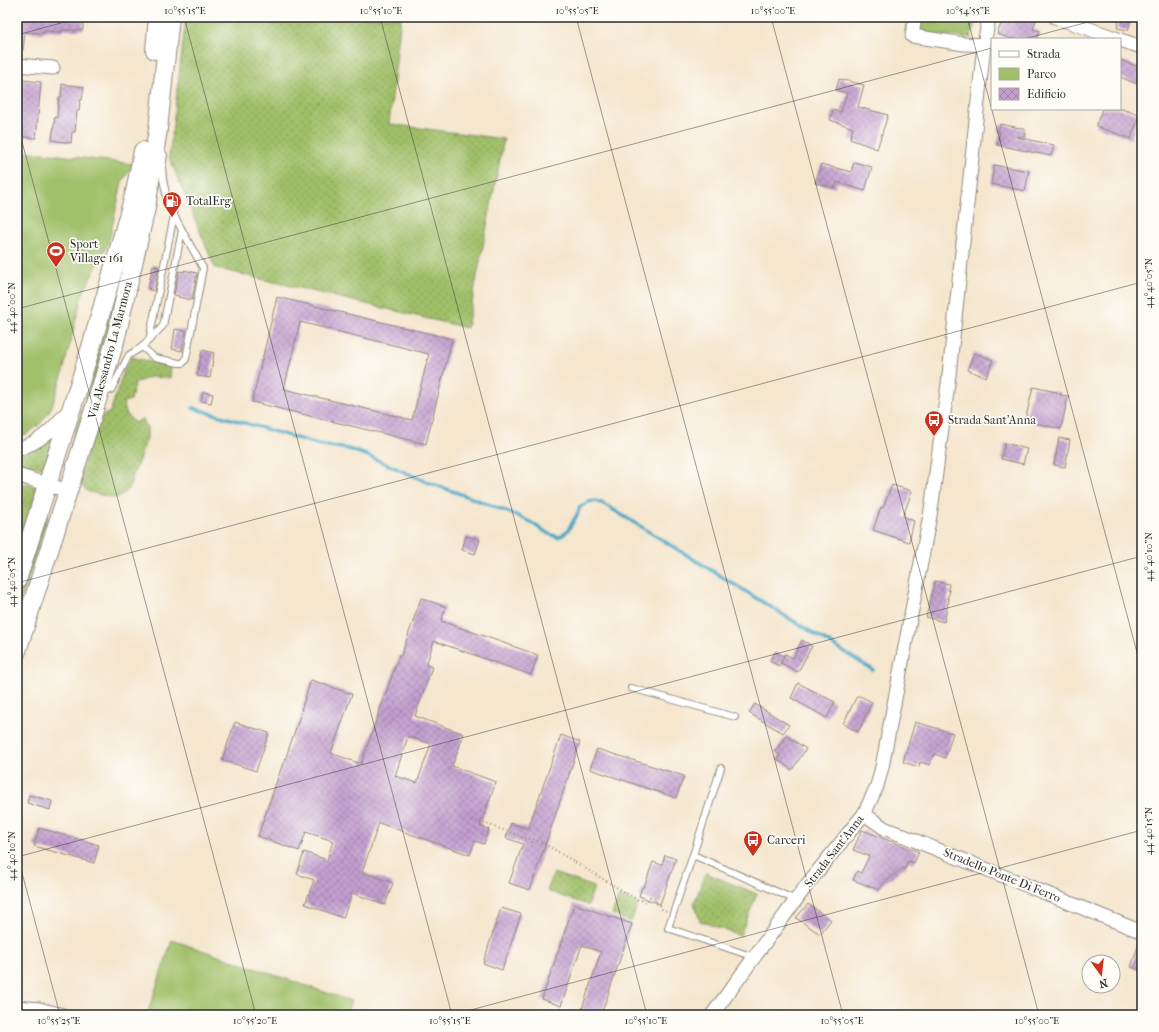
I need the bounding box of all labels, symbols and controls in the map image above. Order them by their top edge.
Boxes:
text: 10°55'15"E [164,5,206,17]
text: 10°55'10"E [360,5,402,17]
text: 10°55'05"E [555,5,599,17]
text: 10°55'00"E [751,5,795,17]
text: 10°54'55"E [946,5,990,17]
legend [991,38,1121,110]
text: Strada [1027,47,1061,61]
text: Parco [1027,67,1056,81]
text: Edificio [1027,87,1066,101]
fuel station icon: TotalErg [161,190,183,218]
place label: TotalErg [186,194,232,208]
place label: Sport Village 161 [69,237,123,265]
sports icon: Sport Village 161 [45,240,67,268]
text: 44°40'05"N [1143,257,1155,308]
street label: Via Alessandro La Marmora [85,279,135,421]
text: 44°40'00"N [6,282,18,334]
bus stop icon: Strada Sant'Anna [923,409,945,437]
place label: Strada Sant'Anna [948,413,1036,427]
text: 44°40'10"N [1143,532,1155,582]
text: 44°40'05"N [6,556,18,607]
text: 44°40'15"N [1143,806,1155,855]
street label: Strada Sant'Anna [801,812,867,890]
bus stop icon: Carceri [742,829,764,857]
text: 44°40'10"N [6,831,18,881]
place label: Carceri [767,833,806,847]
street label: Stradello Ponte Di Ferro [941,845,1063,905]
north arrow [1081,954,1121,994]
text: N [1097,976,1109,991]
text: 10°55'25"E [38,1015,80,1027]
text: 10°55'20"E [233,1015,277,1027]
text: 10°55'15"E [429,1015,471,1027]
text: 10°55'10"E [625,1015,667,1027]
text: 10°55'05"E [820,1015,864,1027]
text: 10°55'00"E [1015,1015,1059,1027]

